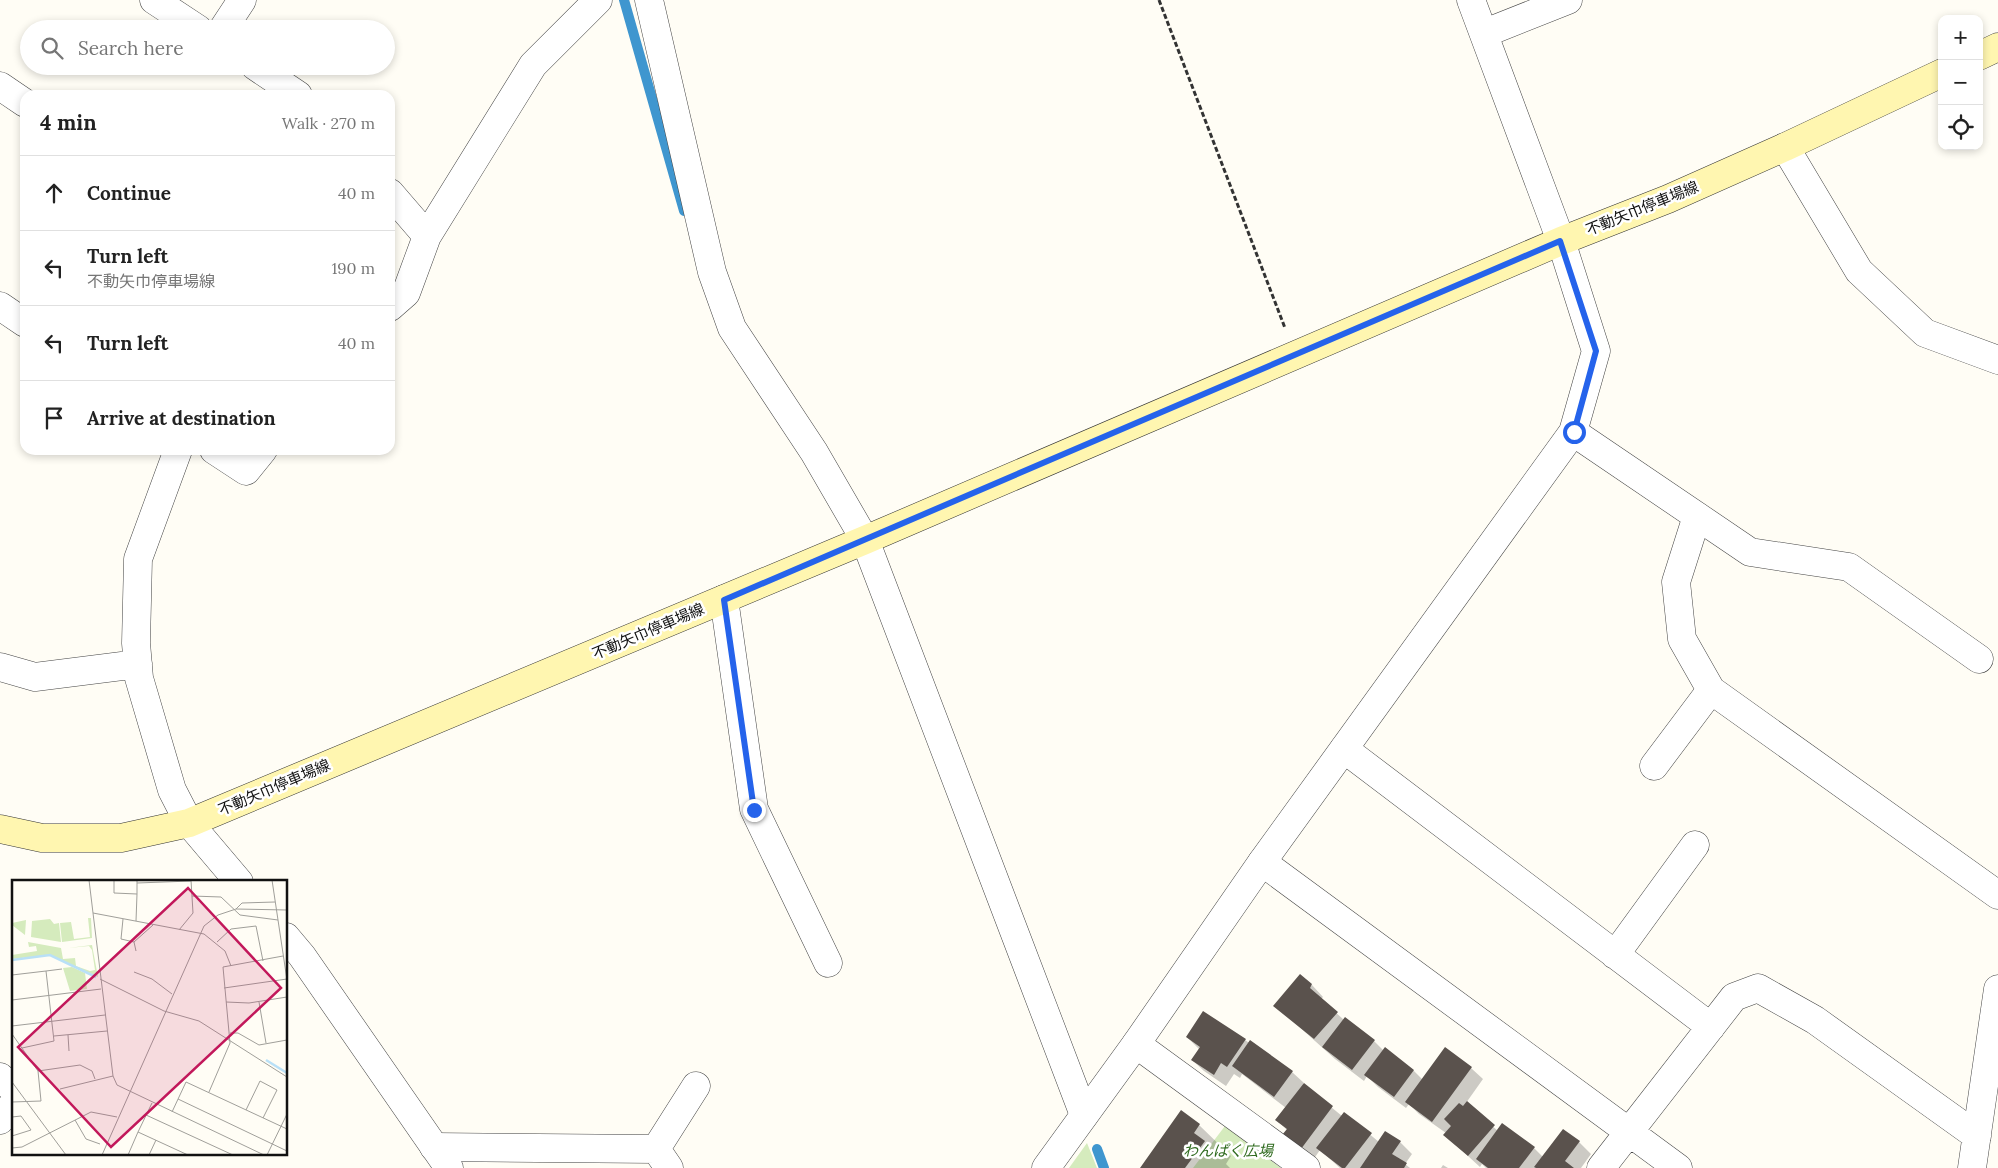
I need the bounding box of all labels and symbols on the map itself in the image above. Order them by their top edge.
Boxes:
street label: 不動矢巾停車場線 [1583,177,1701,239]
route start [1563,421,1586,444]
street label: 不動矢巾停車場線 [589,599,707,663]
street label: 不動矢巾停車場線 [215,755,333,819]
route end [743,799,766,822]
inset map [12,880,288,1156]
park label: わんぱく広場 [1183,1141,1275,1160]

